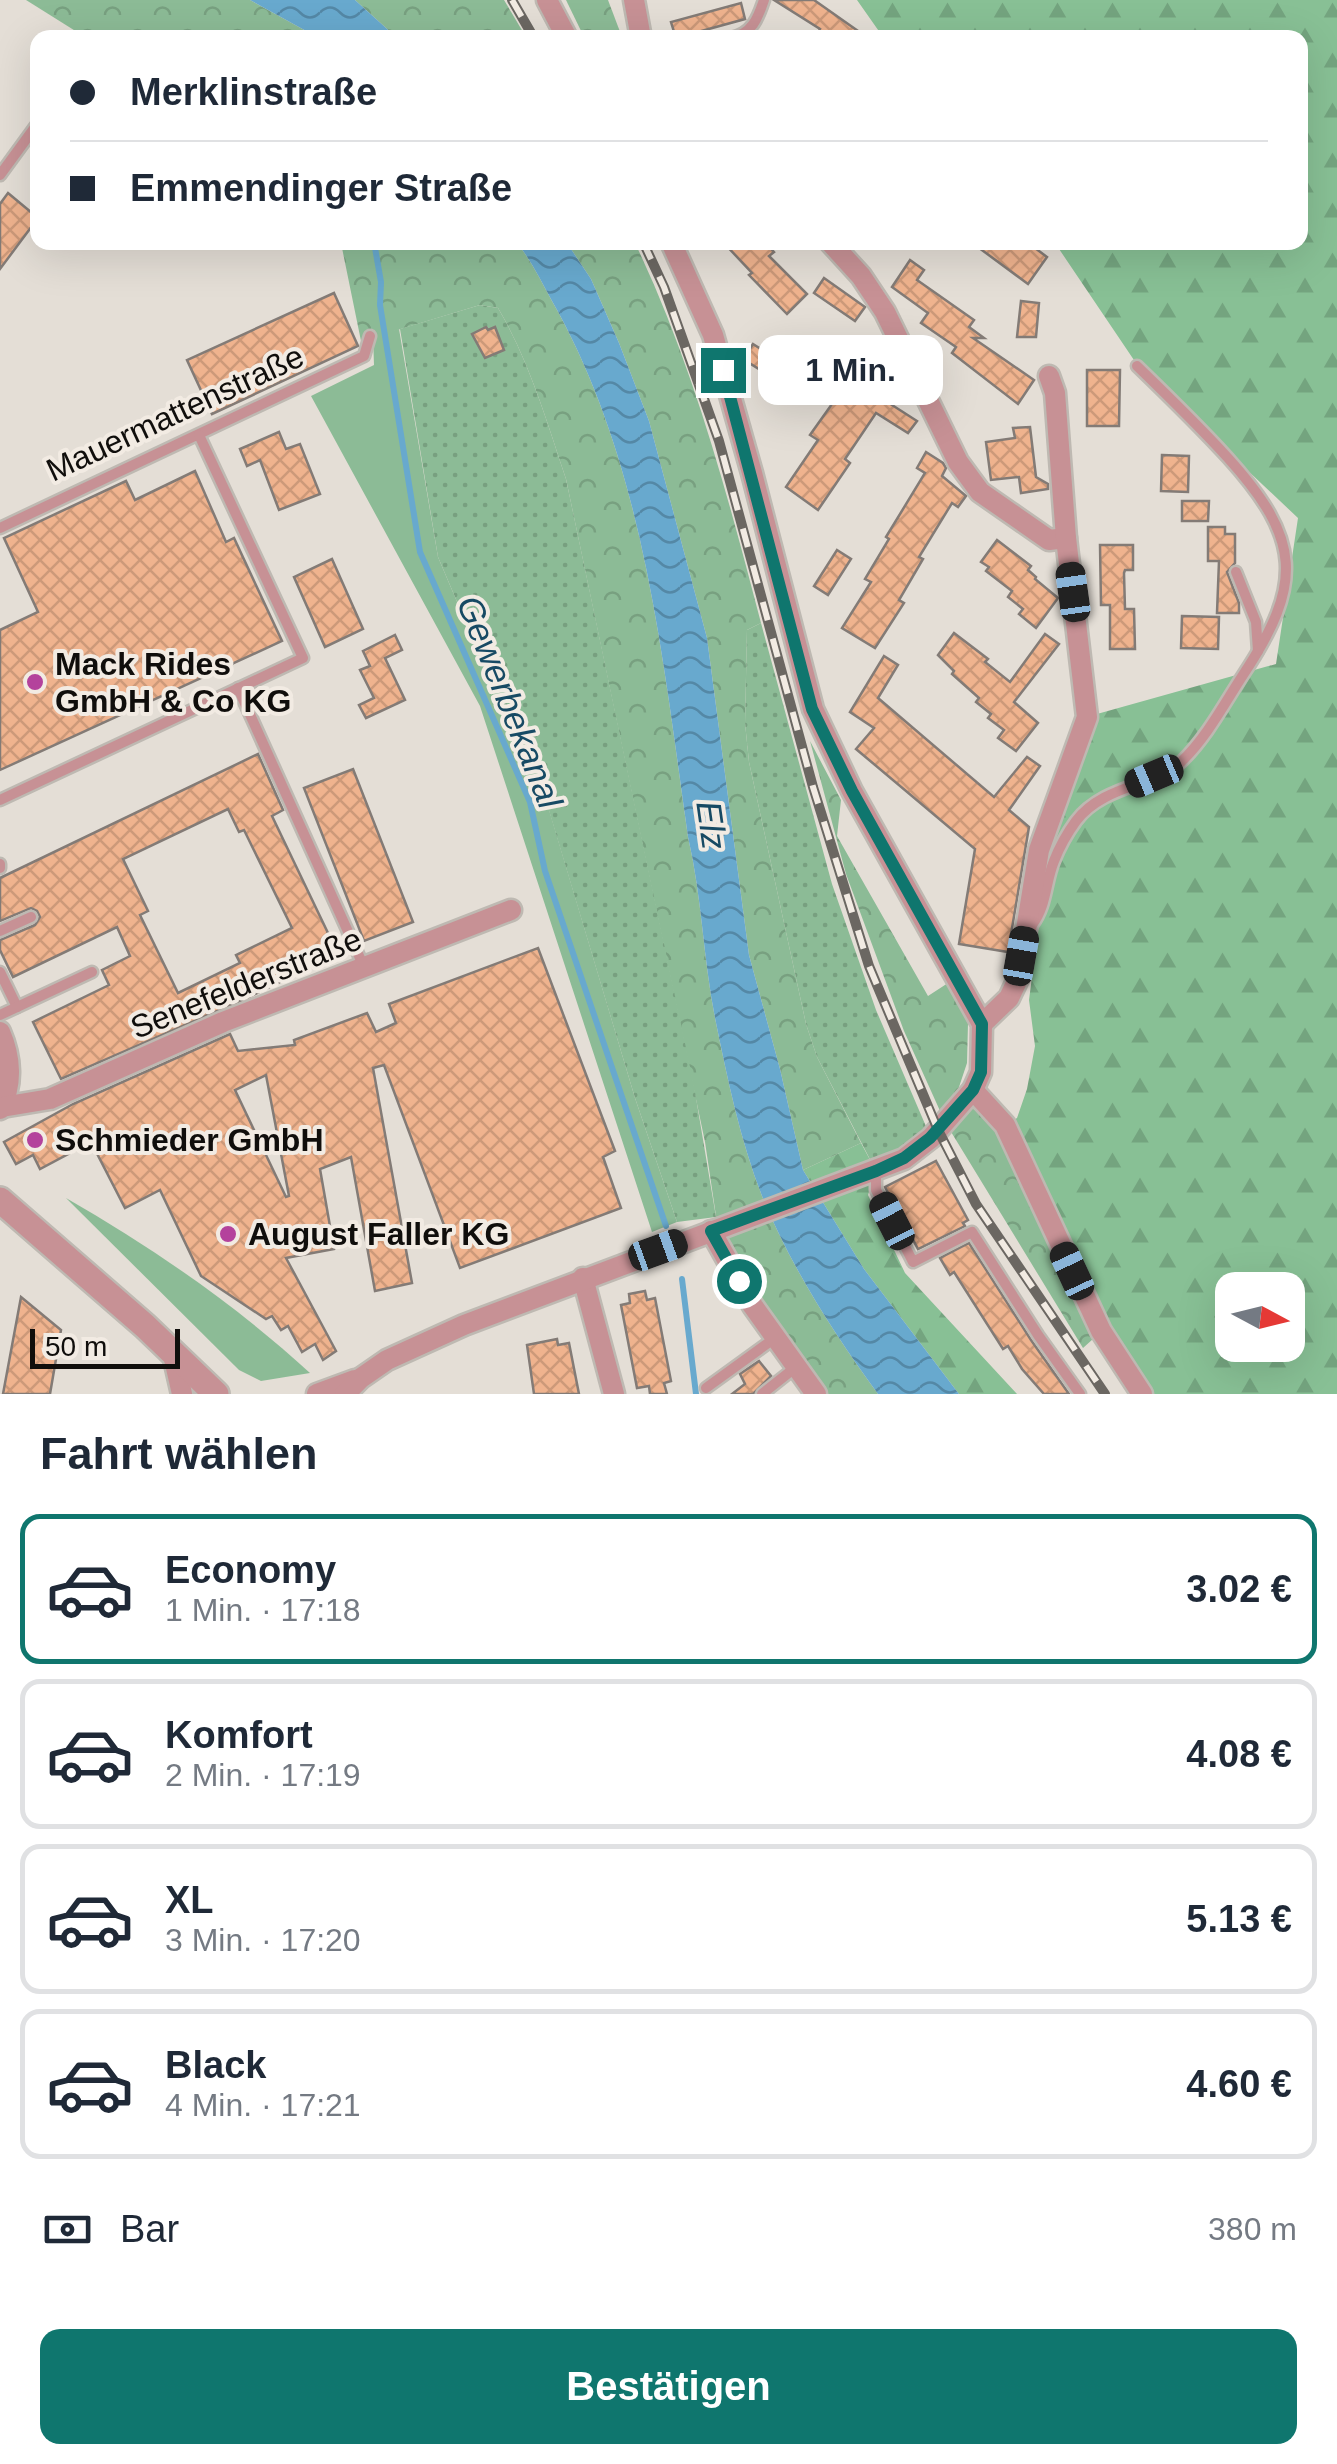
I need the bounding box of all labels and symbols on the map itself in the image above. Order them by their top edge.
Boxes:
callout: 1 Min. [758,335,943,405]
street label: Mauermattenstraße [41,338,309,488]
route end [701,348,746,393]
car [1054,560,1092,624]
water label: Gewerbekanal [450,590,571,815]
place label: Mack Rides GmbH & Co KG [55,646,291,719]
marker: Mack Rides GmbH & Co KG [24,671,46,693]
car [1121,750,1187,802]
water label: Elz [689,798,735,852]
street label: Senefelderstraße [125,920,367,1046]
car [1001,924,1041,988]
place label: Schmieder GmbH [55,1122,324,1158]
marker: Schmieder GmbH [24,1129,46,1151]
car [865,1187,919,1255]
place label: August Faller KG [248,1216,509,1252]
marker: August Faller KG [217,1223,239,1245]
car [625,1226,691,1274]
car [1046,1237,1098,1305]
route start [717,1259,762,1304]
north arrow [1215,1272,1305,1362]
scale bar [30,1324,180,1368]

